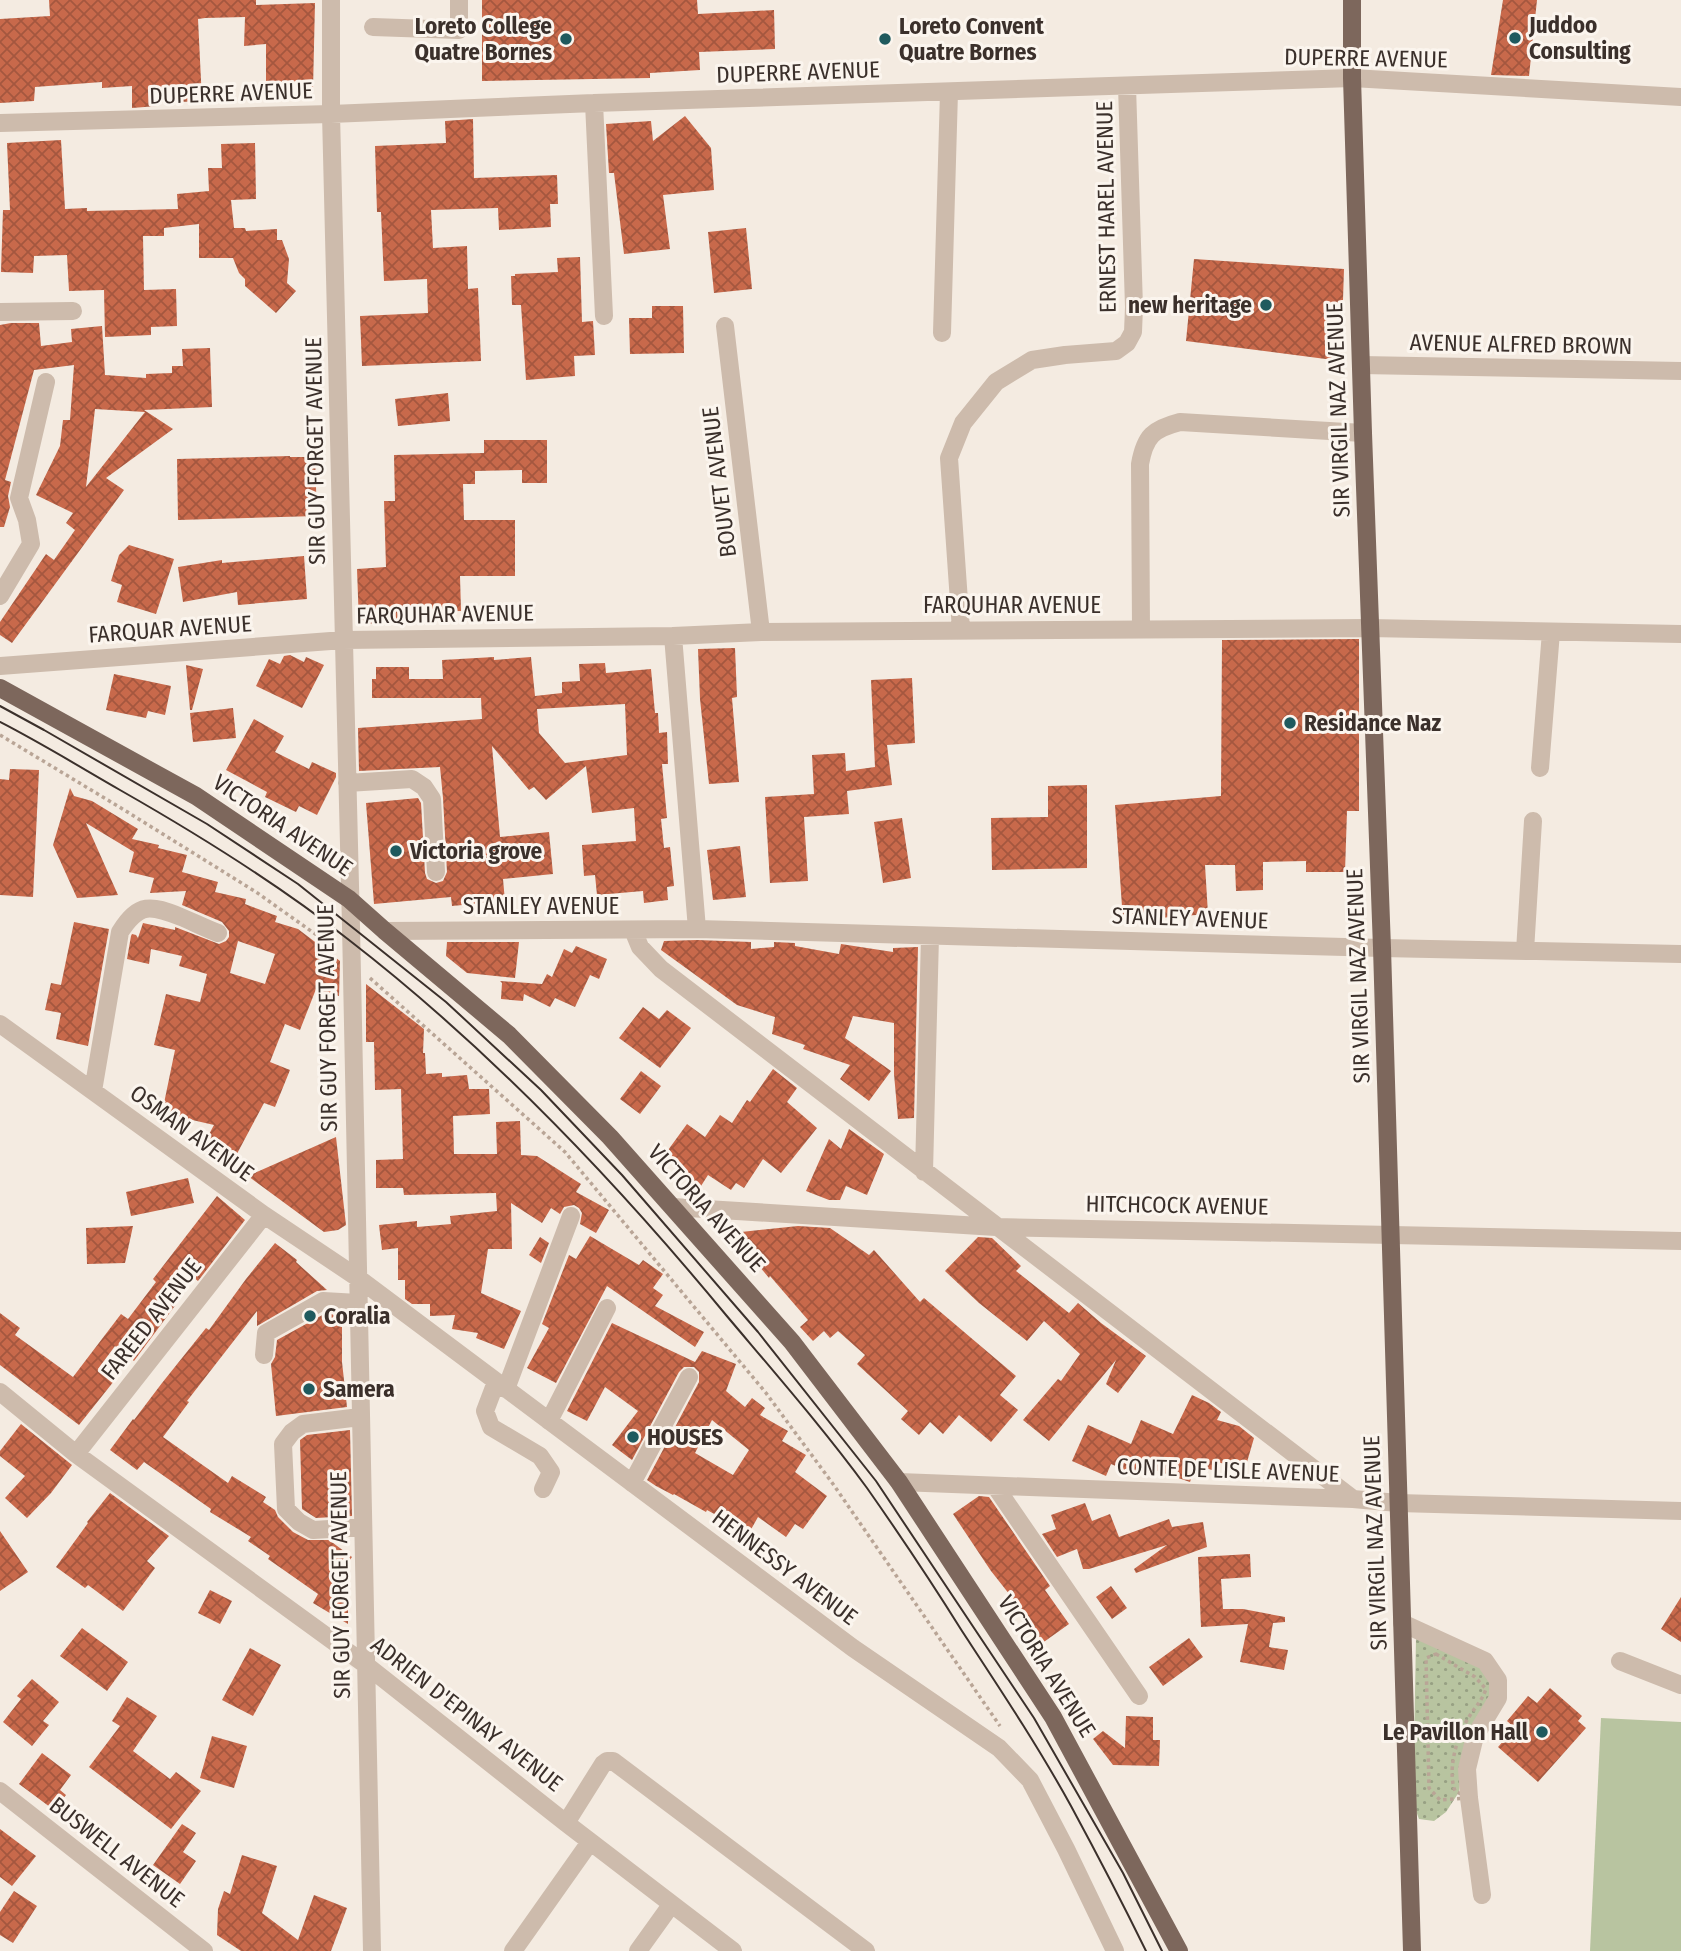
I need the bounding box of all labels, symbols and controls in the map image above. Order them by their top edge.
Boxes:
place label: Juddoo Consulting [1528,11,1631,65]
place label: Loreto College Quatre Bornes [414,12,552,66]
place label: Loreto Convent Quatre Bornes [899,12,1045,66]
marker: Juddoo Consulting [1507,30,1523,46]
marker: Loreto College Quatre Bornes [558,31,574,47]
marker: Loreto Convent Quatre Bornes [877,31,893,47]
street label: DUPERRE AVENUE [1284,43,1448,73]
street label: DUPERRE AVENUE [716,55,880,89]
street label: DUPERRE AVENUE [149,76,313,110]
street label: ERNEST HAREL AVENUE [1090,101,1122,313]
place label: new heritage [1128,291,1252,319]
marker: new heritage [1258,297,1274,313]
street label: SIR VIRGIL NAZ AVENUE [1320,302,1356,518]
street label: AVENUE ALFRED BROWN [1409,328,1633,360]
street label: SIR GUY FORGET AVENUE [299,337,331,565]
street label: BOUVET AVENUE [696,405,742,559]
street label: FARQUHAR AVENUE [923,591,1101,619]
street label: FARQUHAR AVENUE [356,598,534,630]
street label: FARQUAR AVENUE [87,609,253,649]
place label: Residance Naz [1304,709,1442,737]
marker: Residance Naz [1282,715,1298,731]
street label: VICTORIA AVENUE [208,768,358,882]
place label: Victoria grove [409,837,543,865]
marker: Victoria grove [388,843,404,859]
street label: SIR VIRGIL NAZ AVENUE [1340,868,1376,1084]
street label: STANLEY AVENUE [463,892,619,920]
street label: STANLEY AVENUE [1111,901,1269,935]
street label: SIR GUY FORGET AVENUE [311,904,343,1132]
street label: OSMAN AVENUE [125,1079,259,1187]
street label: VICTORIA AVENUE [642,1138,772,1278]
street label: HITCHCOCK AVENUE [1085,1189,1269,1221]
street label: FAREED AVENUE [95,1253,207,1385]
place label: Coralia [324,1302,391,1330]
marker: Coralia [302,1308,318,1324]
place label: Samera [323,1375,395,1403]
marker: Samera [301,1381,317,1397]
place label: HOUSES [647,1423,723,1451]
marker: HOUSES [625,1429,641,1445]
street label: SIR VIRGIL NAZ AVENUE [1357,1435,1393,1651]
street label: CONTE DE LISLE AVENUE [1116,1452,1340,1488]
street label: SIR GUY FORGET AVENUE [324,1471,356,1699]
street label: HENNESSY AVENUE [707,1503,863,1631]
street label: VICTORIA AVENUE [992,1590,1102,1742]
street label: ADRIEN D'EPINAY AVENUE [366,1631,568,1797]
place label: Le Pavillon Hall [1383,1718,1529,1746]
marker: Le Pavillon Hall [1534,1724,1550,1740]
street label: BUSWELL AVENUE [44,1791,190,1913]

